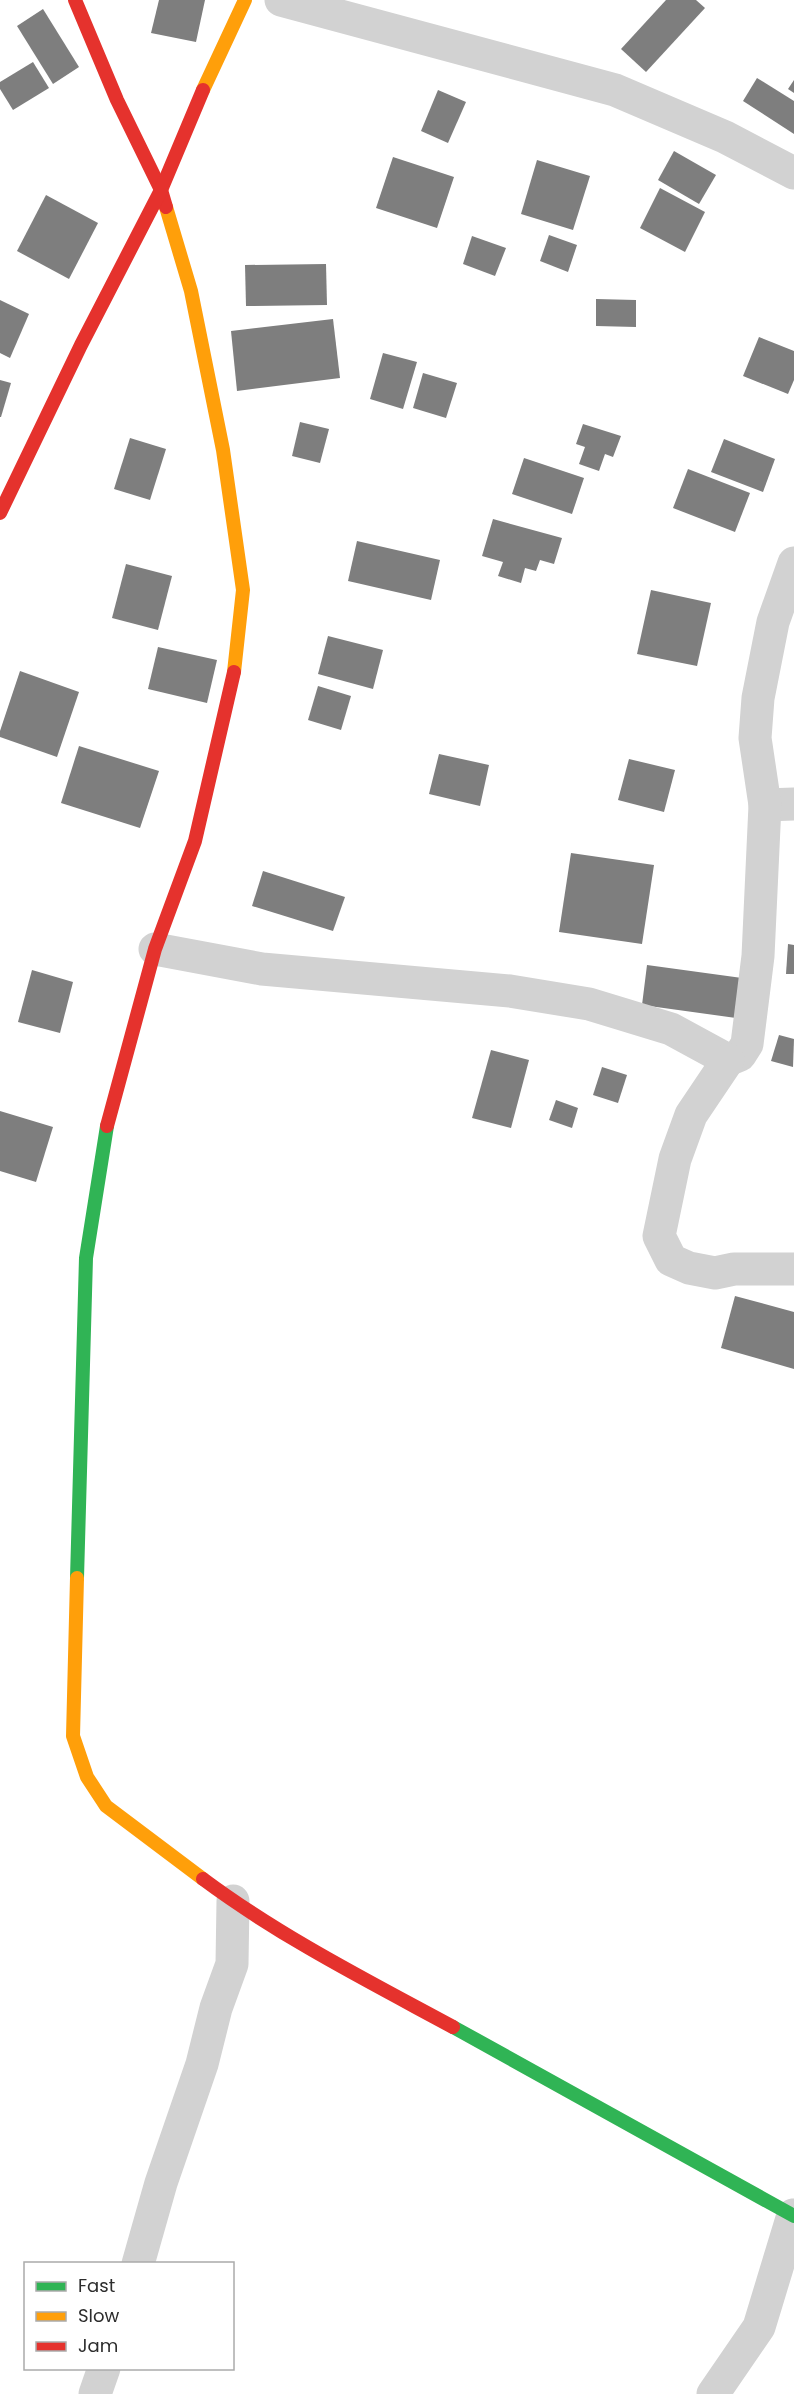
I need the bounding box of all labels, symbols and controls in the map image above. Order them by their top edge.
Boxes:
legend [24,2262,234,2370]
text: Fast [78,2273,115,2298]
text: Slow [78,2303,120,2328]
text: Jam [78,2333,118,2358]

